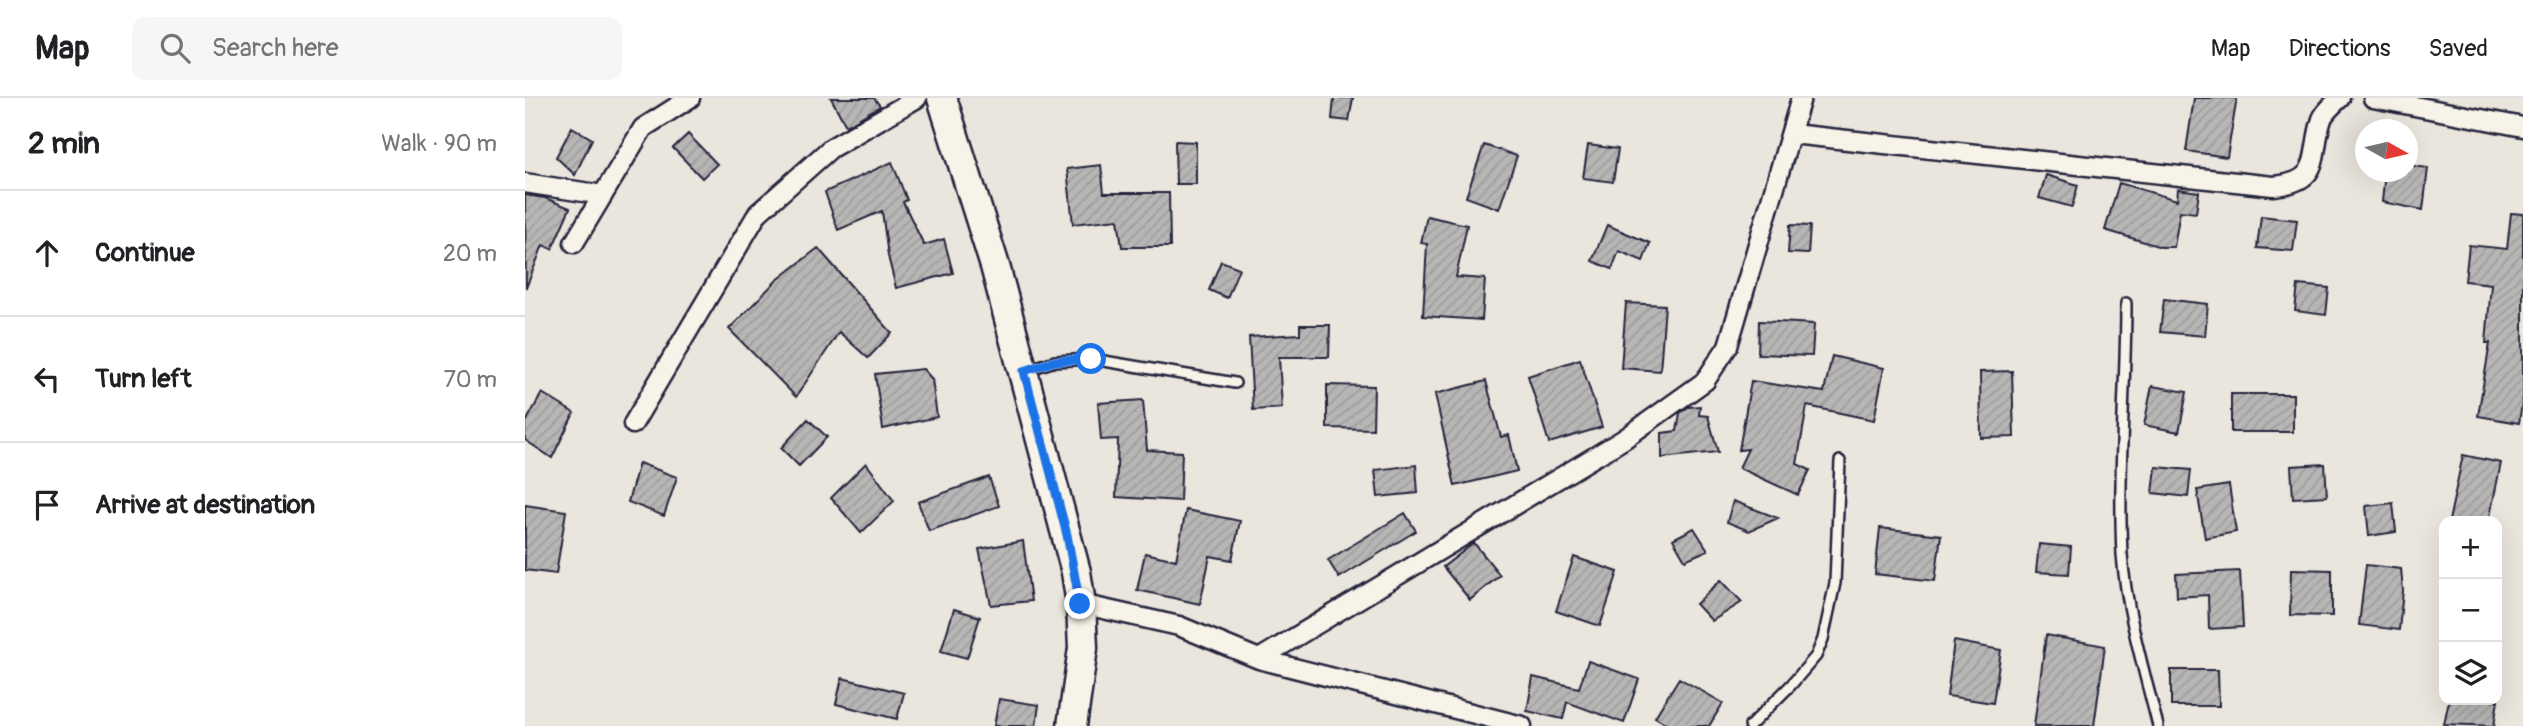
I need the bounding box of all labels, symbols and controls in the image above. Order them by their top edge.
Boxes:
search box [132,17,622,80]
text: Map [35,28,90,69]
icon: search [156,29,194,67]
text: Search here [212,32,339,64]
text: Map [2211,34,2251,63]
text: Directions [2289,34,2390,63]
text: Saved [2428,34,2488,63]
north arrow [2355,119,2418,182]
text: 2 min [28,125,100,162]
text: Walk · 90 m [381,129,497,158]
icon: ahead [28,234,66,272]
text: Continue [95,237,195,269]
text: 20 m [443,239,497,268]
route start [1075,343,1106,374]
icon: left [28,360,66,398]
text: Turn left [95,363,191,395]
text: 70 m [444,365,497,394]
icon: arrive [28,486,66,524]
text: Arrive at destination [95,489,315,521]
map controls [2439,516,2502,705]
button: + [2439,516,2502,579]
button: − [2439,579,2502,642]
route end [1064,588,1095,619]
button: layers [2439,642,2502,705]

